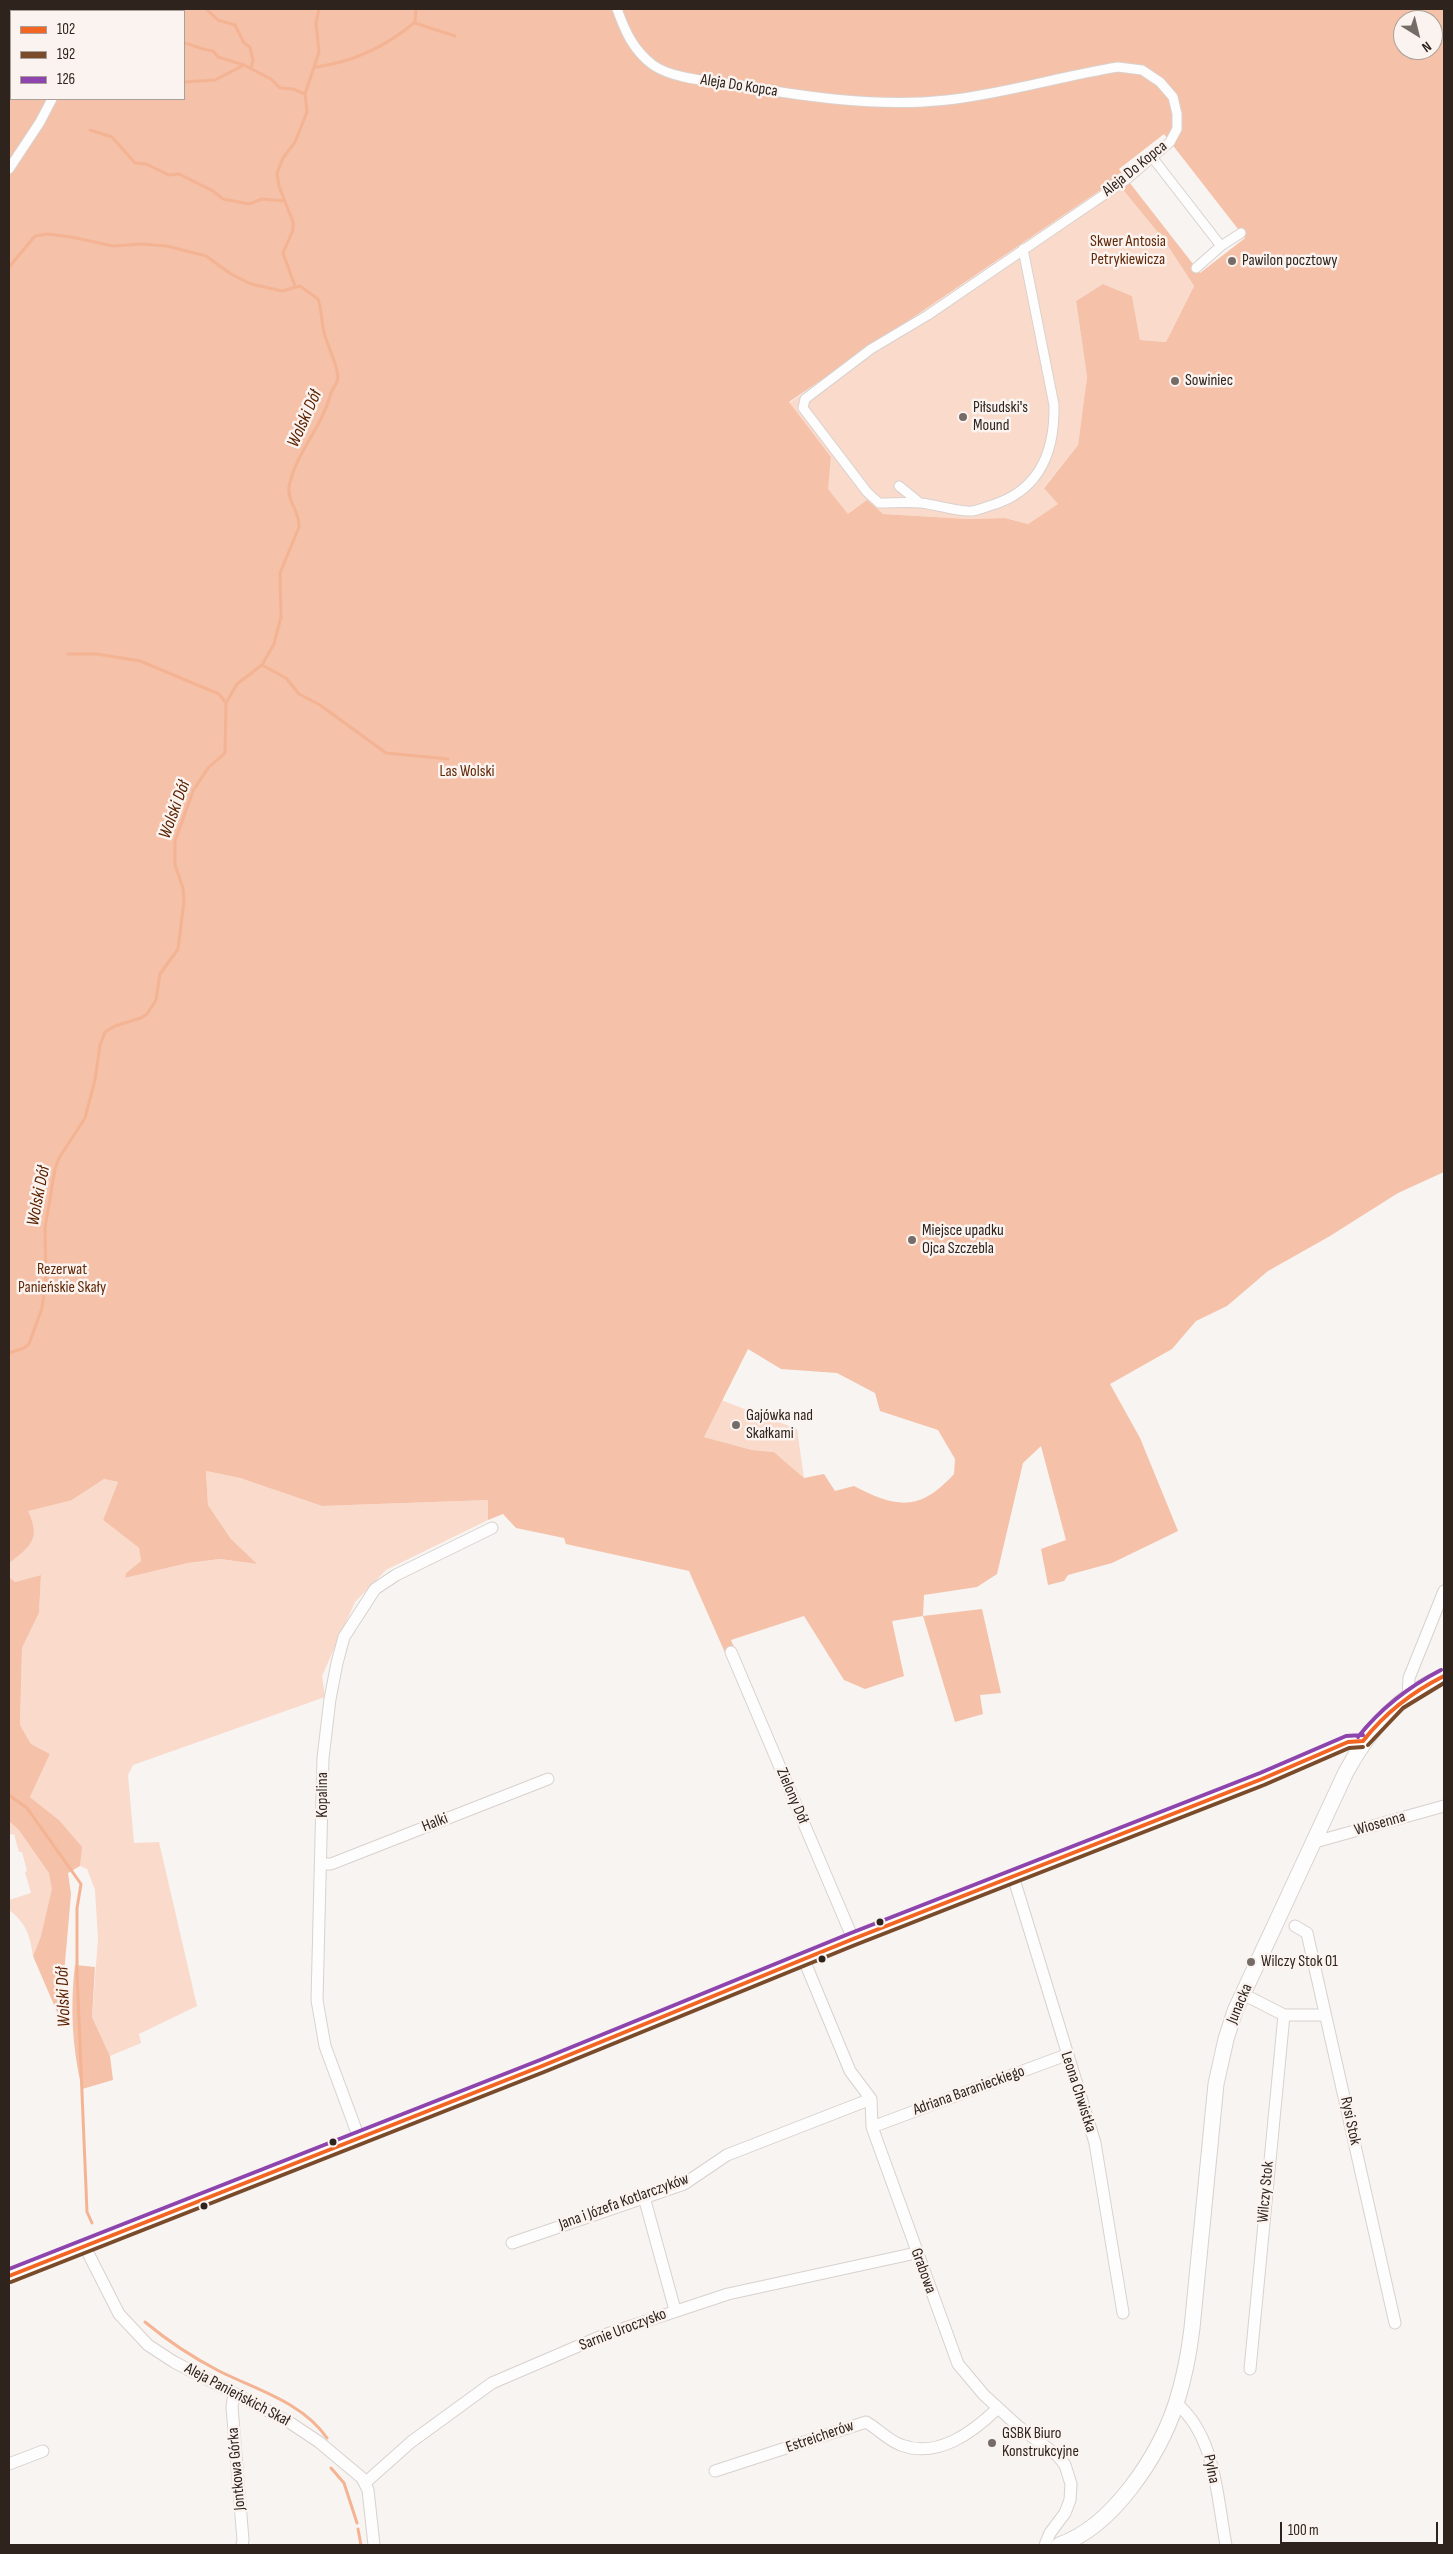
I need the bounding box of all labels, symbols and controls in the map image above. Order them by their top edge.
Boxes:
legend [10,10,185,100]
north arrow [1393,10,1443,60]
text: 102 [57,20,75,39]
text: N [1419,38,1435,56]
text: 192 [57,45,75,64]
text: 126 [57,70,75,89]
street label: Aleja Do Kopca [699,70,779,102]
street label: Aleja Do Kopca [1099,137,1171,201]
park label: Skwer Antosia Petrykiewicza [1090,232,1166,270]
place label: Pawilon pocztowy [1242,251,1337,271]
marker: Pawilon pocztowy [1226,255,1238,267]
place label: Sowiniec [1185,371,1233,391]
marker: Sowiniec [1169,375,1181,387]
water label: Wolski Dół [283,387,327,451]
place label: Piłsudski's Mound [973,398,1028,436]
marker: Piłsudski's Mound [957,411,969,423]
park label: Las Wolski [440,762,494,782]
water label: Wolski Dół [155,778,195,842]
water label: Wolski Dół [23,1164,55,1228]
place label: Miejsce upadku Ojca Szczebla [922,1221,1004,1259]
marker: Miejsce upadku Ojca Szczebla [906,1234,918,1246]
park label: Rezerwat Panieńskie Skały [18,1260,106,1298]
place label: Gajówka nad Skałkami [746,1406,813,1444]
marker: Gajówka nad Skałkami [730,1419,742,1431]
street label: Zielony Dół [772,1765,812,1827]
street label: Kopalina [313,1772,333,1818]
street label: Wiosenna [1352,1808,1408,1840]
street label: Halki [419,1809,451,1837]
unlabelled marker [875,1917,885,1927]
place label: Wilczy Stok 01 [1261,1952,1338,1972]
unlabelled marker [817,1954,827,1964]
marker: Wilczy Stok 01 [1245,1956,1257,1968]
water label: Wolski Dół [52,1967,76,2027]
street label: Junacka [1223,1981,1257,2027]
street label: Leona Chwistka [1056,2049,1100,2135]
street label: Adriana Baranieckiego [910,2062,1028,2120]
street label: Rysi Stok [1336,2095,1364,2147]
unlabelled marker [328,2137,338,2147]
street label: Wilczy Stok [1254,2161,1278,2223]
street label: Jana i Józefa Kotlarczyków [556,2170,692,2234]
unlabelled marker [199,2201,209,2211]
street label: Grabowa [906,2246,940,2296]
street label: Sarnie Uroczysko [577,2305,669,2355]
street label: Aleja Panieńskich Skał [181,2359,293,2431]
street label: Estreicherów [784,2416,856,2458]
place label: GSBK Biuro Konstrukcyjne [1002,2424,1079,2462]
street label: Jontkowa Górka [224,2427,250,2511]
marker: GSBK Biuro Konstrukcyjne [986,2437,998,2449]
street label: Pylna [1199,2453,1223,2485]
scale bar [1283,2512,1440,2544]
text: 100 m [1288,2521,1319,2540]

